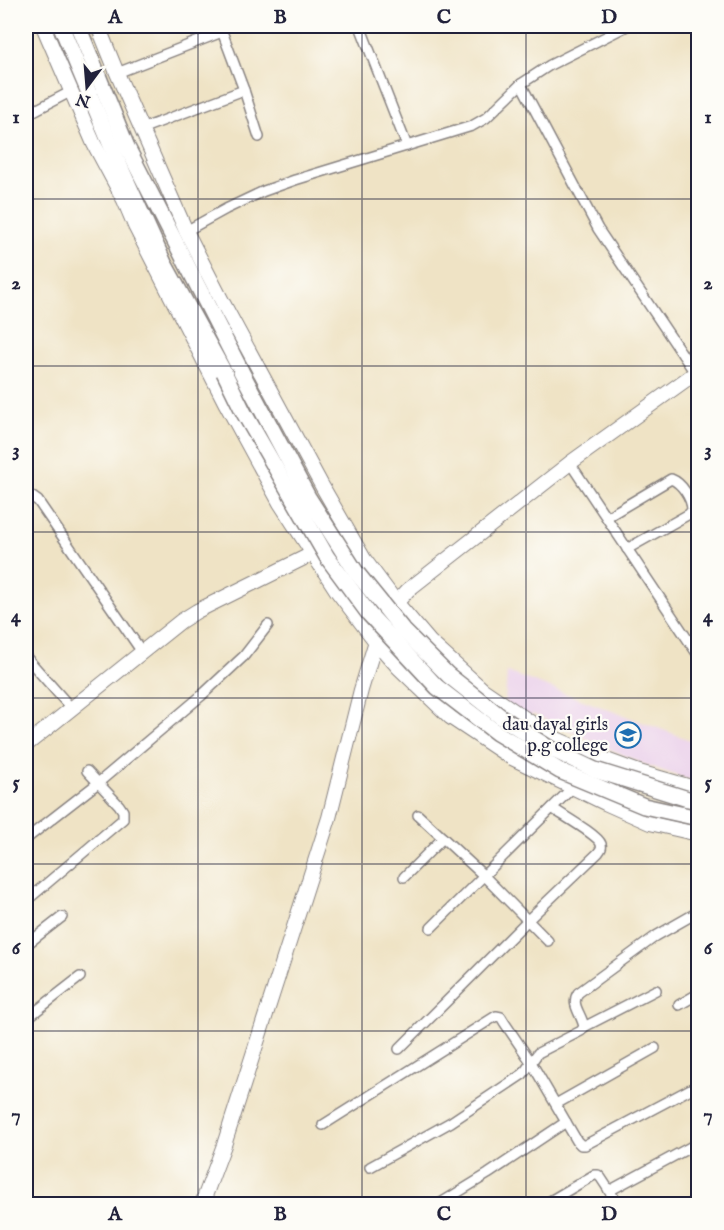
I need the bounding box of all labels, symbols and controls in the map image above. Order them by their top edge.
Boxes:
text: A [107,5,123,30]
text: B [273,5,287,30]
text: C [437,5,451,30]
text: D [601,5,617,30]
north arrow [57,57,117,117]
text: N [74,88,94,111]
text: 1 [12,105,20,130]
text: 1 [704,105,712,130]
text: 2 [11,271,21,296]
text: 2 [703,271,713,296]
text: 3 [12,438,20,463]
text: 3 [704,438,712,463]
text: 4 [11,604,22,629]
text: 4 [703,604,714,629]
place label: dau dayal girls p.g college [502,714,608,758]
school or university icon: dau dayal girls p.g college [613,720,643,750]
text: 5 [12,770,20,795]
text: 5 [704,770,712,795]
text: 6 [12,936,22,961]
text: 6 [704,936,714,961]
text: 7 [11,1103,21,1128]
text: 7 [703,1103,713,1128]
text: A [107,1202,123,1227]
text: B [273,1202,287,1227]
text: C [437,1202,451,1227]
text: D [601,1202,617,1227]

